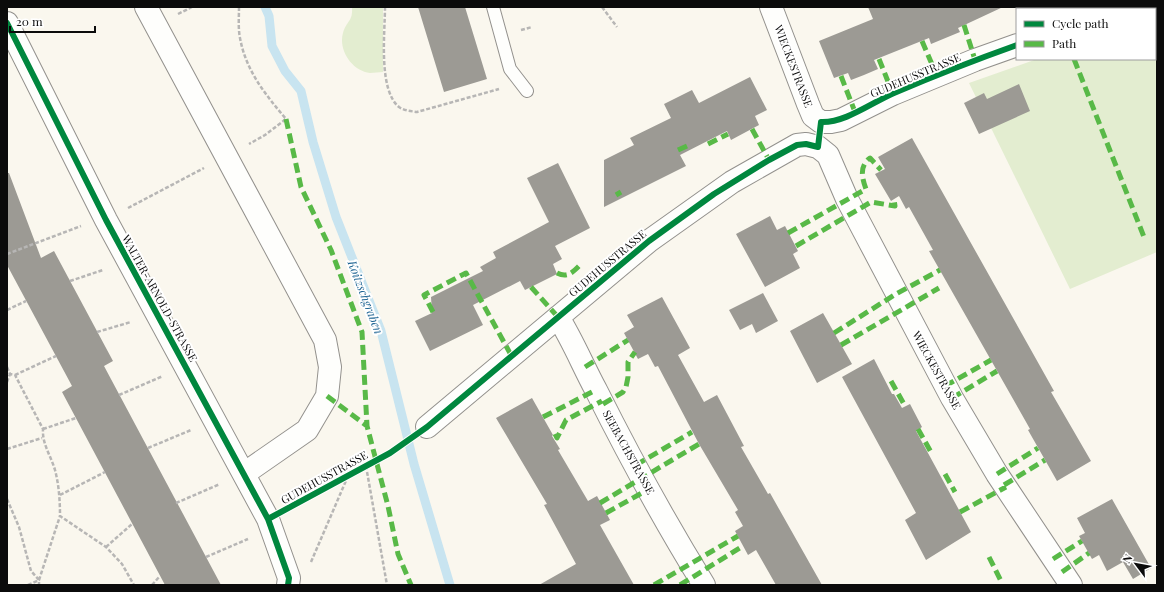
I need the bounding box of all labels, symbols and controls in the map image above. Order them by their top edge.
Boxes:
scale bar [10,8,95,34]
legend [1016,8,1156,60]
text: 20 m [16,13,43,29]
text: Cycle path [1052,15,1109,31]
street label: WIECKESTRASSE [771,22,817,110]
text: Path [1052,35,1076,51]
street label: GUDEHUSSTRASSE [867,49,963,101]
street label: GUDEHUSSTRASSE [565,226,649,300]
street label: WALTER-ARNOLD-STRASSE [118,231,201,364]
water label: Koitzschgraben [344,257,387,336]
street label: WIECKESTRASSE [909,327,965,412]
street label: SEEBACHSTRASSE [600,407,659,497]
street label: GUDEHUSSTRASSE [278,447,370,507]
north arrow [1116,544,1156,584]
text: N [1119,551,1136,566]

